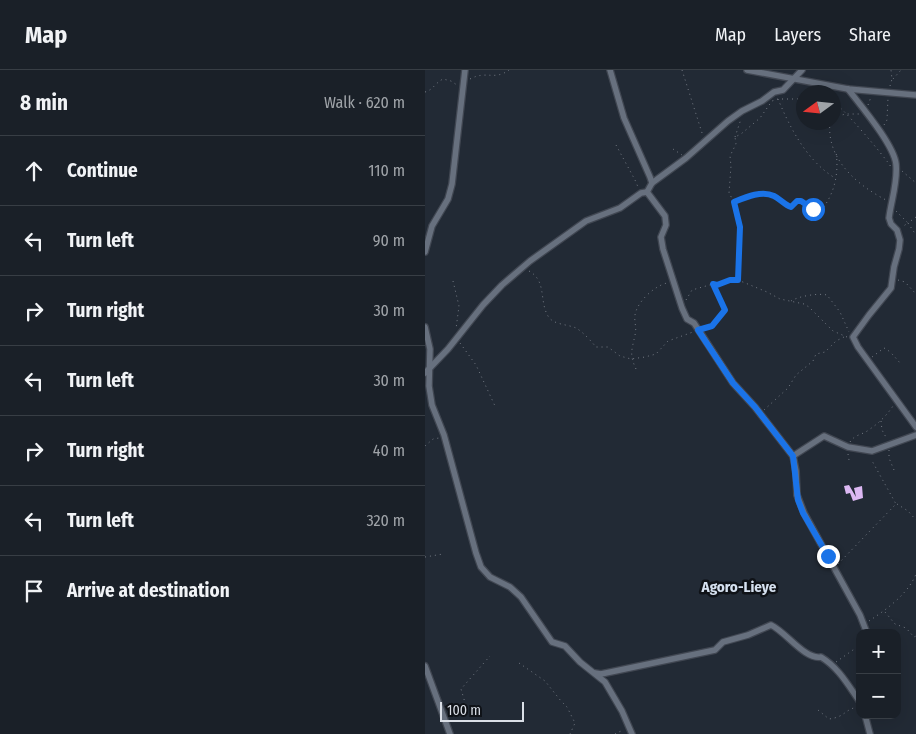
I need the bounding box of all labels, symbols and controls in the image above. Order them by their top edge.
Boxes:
text: Map [25,21,67,49]
text: Map [715,24,746,46]
text: Layers [774,24,821,46]
text: Share [849,24,891,46]
north arrow [796,85,841,130]
text: 8 min [20,90,68,116]
text: Walk · 620 m [324,93,405,112]
icon: ahead [20,157,48,185]
text: Continue [67,159,138,182]
text: 110 m [368,161,405,180]
route start [802,198,825,221]
icon: left [20,227,48,255]
text: Turn left [67,229,134,252]
text: 90 m [373,231,405,250]
icon: right [20,297,48,325]
text: Turn right [67,299,144,322]
text: 30 m [373,301,405,320]
icon: left [20,367,48,395]
text: Turn left [67,369,134,392]
text: 30 m [373,371,405,390]
icon: right [20,437,48,465]
text: Turn right [67,439,144,462]
text: 40 m [373,441,405,460]
icon: left [20,507,48,535]
text: Turn left [67,509,134,532]
text: 320 m [366,511,405,530]
route end [817,545,840,568]
icon: arrive [20,577,48,605]
district label: Agoro-Lieye [701,578,777,596]
text: Arrive at destination [67,579,230,602]
map controls [856,629,901,719]
button: + [856,629,901,674]
button: − [856,674,901,719]
scale bar [440,699,524,722]
text: 100 m [447,702,481,719]

